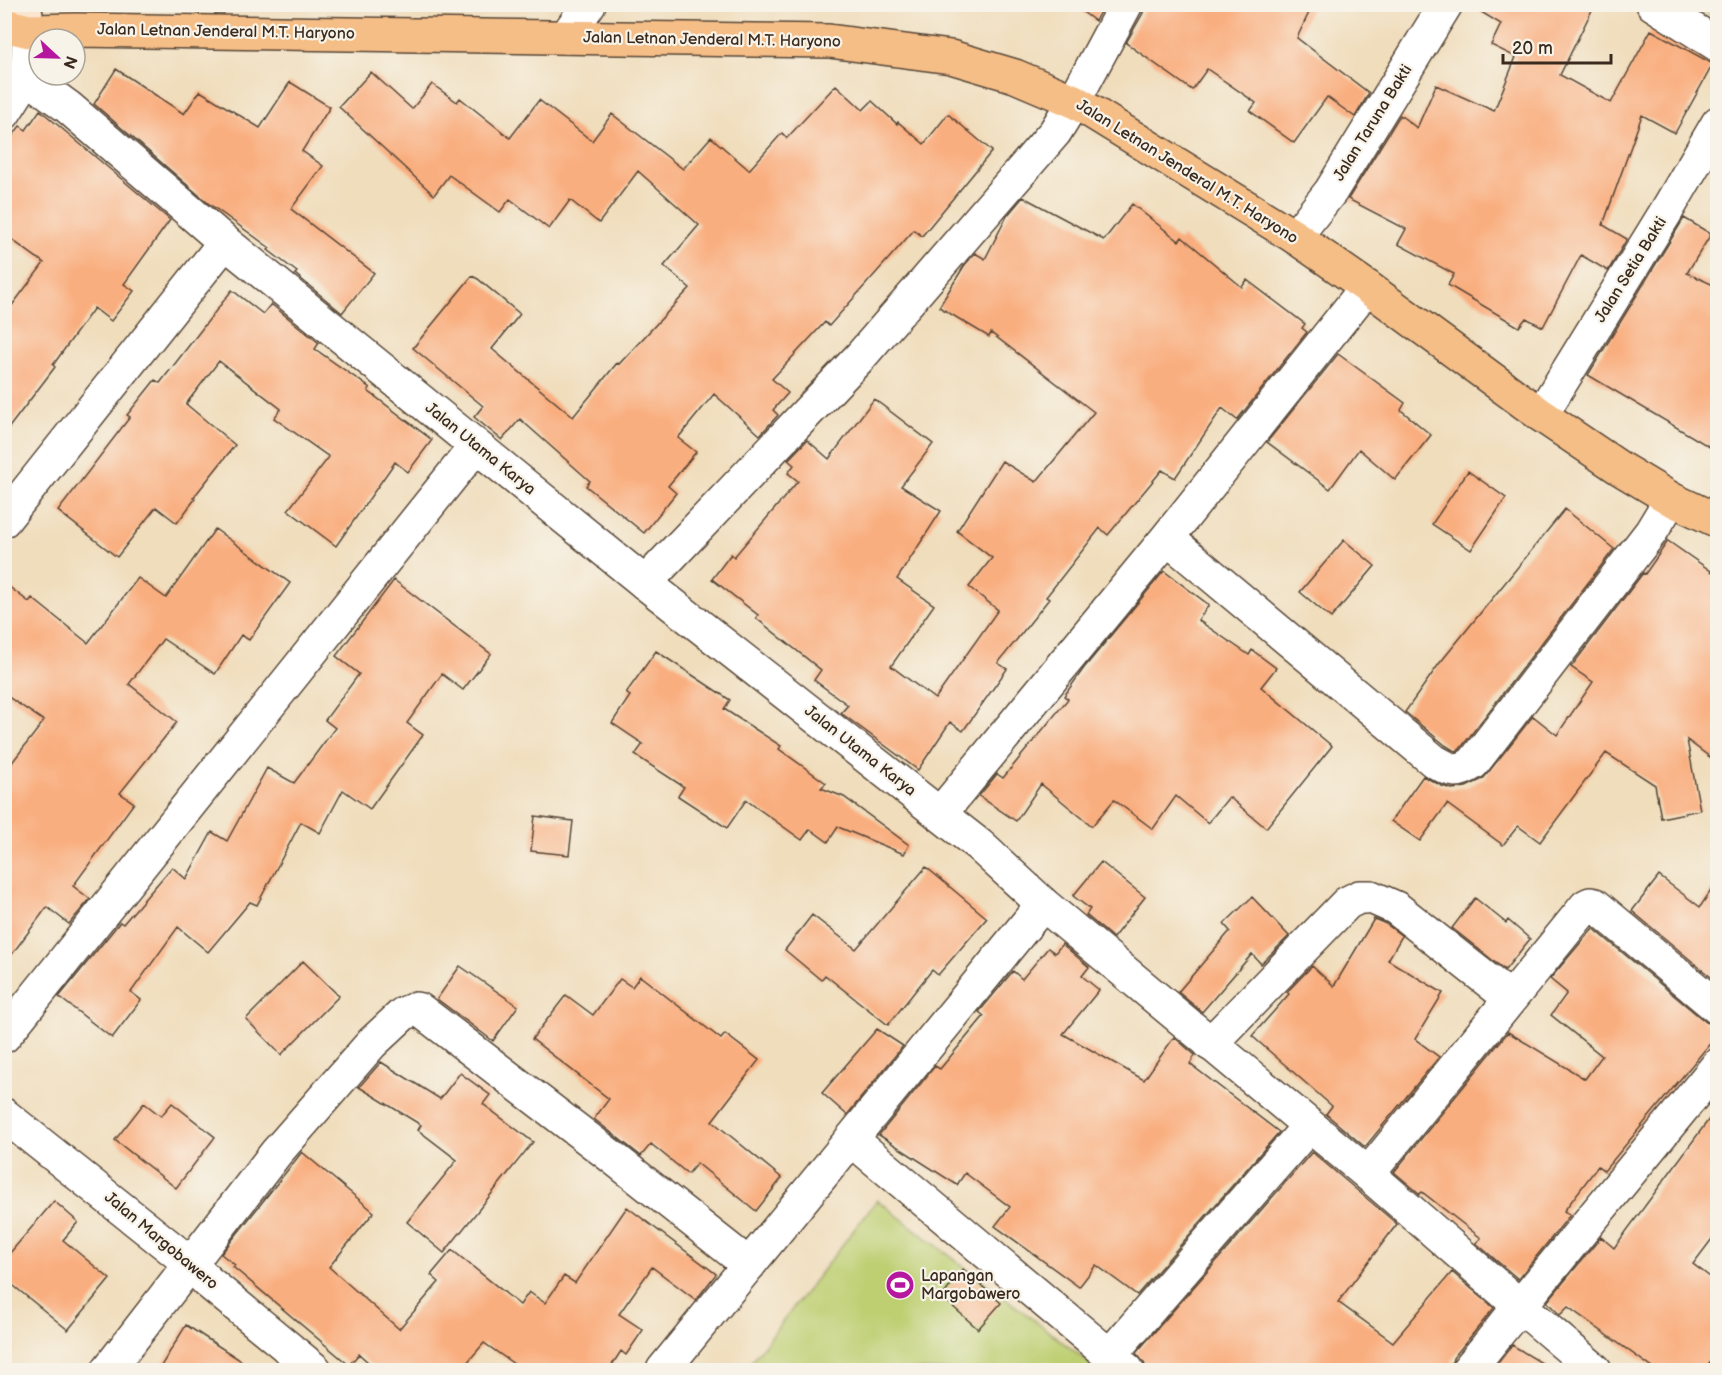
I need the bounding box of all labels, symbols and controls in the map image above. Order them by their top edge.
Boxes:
street label: Jalan Letnan Jenderal M.T. Haryono [97,20,355,44]
north arrow [27,27,87,87]
scale bar [1503,27,1611,65]
street label: Jalan Letnan Jenderal M.T. Haryono [583,28,841,52]
text: 20 m [1512,38,1553,59]
text: N [58,53,81,71]
street label: Jalan Taruna Bakti [1330,61,1416,185]
street label: Jalan Letnan Jenderal M.T. Haryono [1073,96,1301,248]
street label: Jalan Setia Bakti [1591,214,1671,326]
street label: Jalan Utama Karya [421,399,539,499]
street label: Jalan Utama Karya [800,702,920,800]
street label: Jalan Margobawero [100,1188,222,1294]
place label: Lapangan Margobawero [921,1267,1020,1304]
sports icon: Lapangan Margobawero [884,1269,916,1301]

